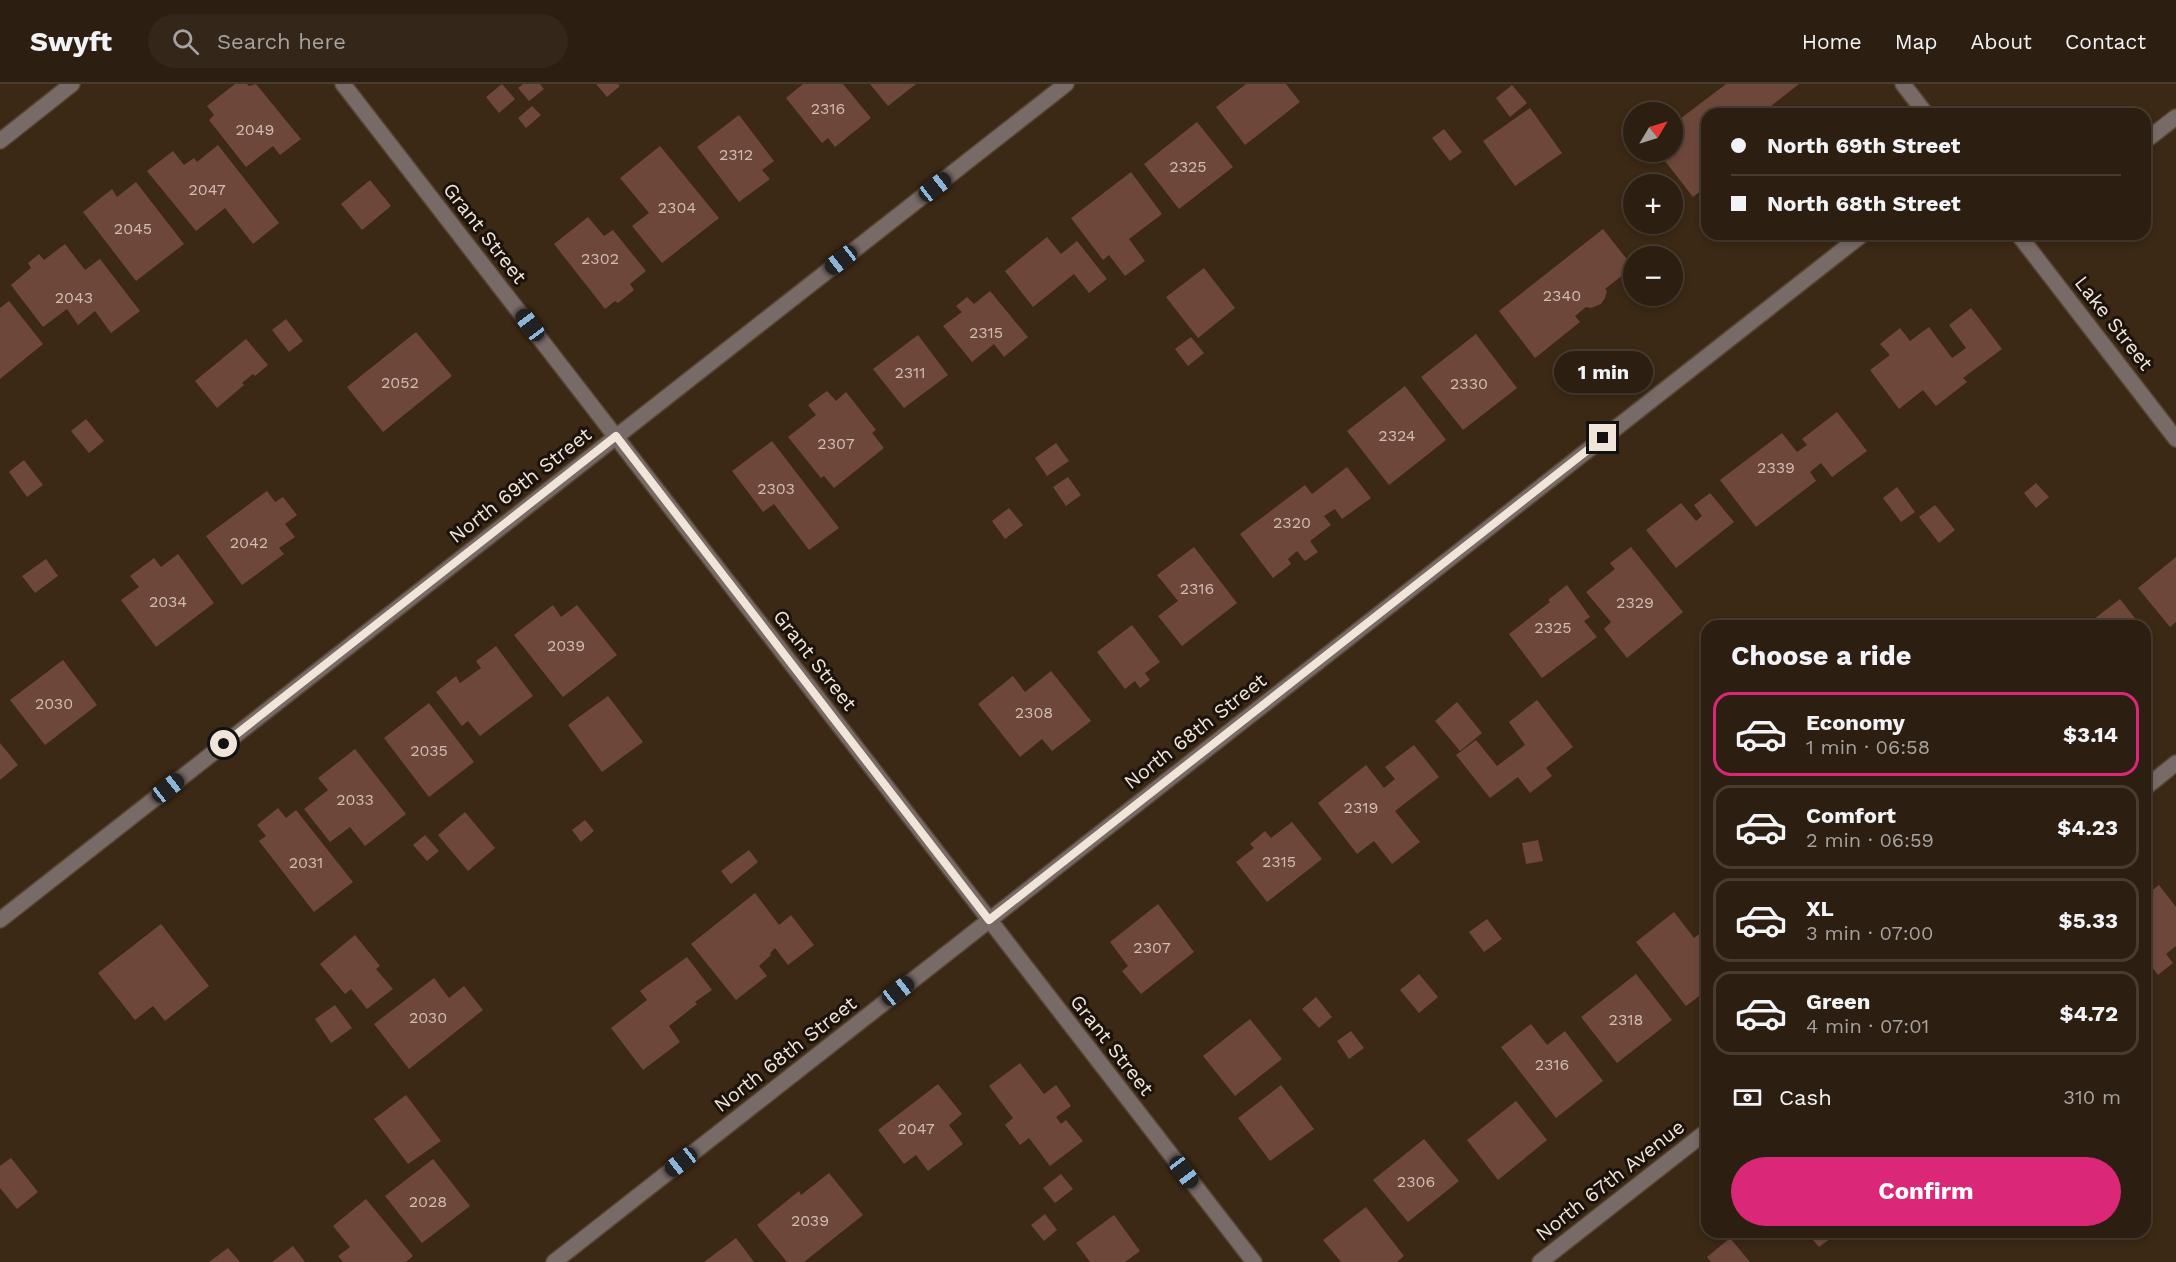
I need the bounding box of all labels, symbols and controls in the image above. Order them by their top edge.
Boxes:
search box [148,14,568,68]
text: Swyft [30,25,112,58]
icon: search [169,25,202,58]
text: Search here [217,29,346,54]
text: Home [1802,29,1862,54]
text: Map [1895,29,1938,54]
text: About [1971,29,2032,54]
text: Contact [2065,29,2146,54]
house number: 2316 [811,99,845,118]
north arrow [1623,102,1683,162]
map controls [1623,102,1683,306]
house number: 2049 [236,120,274,139]
text: North 69th Street [1767,133,1960,158]
house number: 2312 [719,145,753,164]
house number: 2325 [1169,157,1207,176]
car [915,169,955,205]
button: + [1623,174,1683,234]
street label: Grant Street [438,178,532,289]
house number: 2047 [188,180,226,199]
text: North 68th Street [1767,191,1961,216]
house number: 2304 [658,198,696,217]
house number: 2045 [114,219,152,238]
car [821,242,861,278]
button: − [1623,246,1683,306]
house number: 2302 [581,249,619,268]
street label: Lake Street [2070,271,2159,375]
house number: 2340 [1543,286,1581,305]
house number: 2043 [55,288,93,307]
car [512,305,548,345]
house number: 2315 [969,323,1003,342]
callout: 1 min [1554,351,1652,393]
text: 1 min [1578,360,1629,384]
house number: 2311 [894,363,926,382]
house number: 2052 [381,373,419,392]
house number: 2330 [1450,374,1488,393]
street label: North 69th Street [444,422,596,548]
route end [1589,424,1616,451]
house number: 2324 [1378,426,1416,445]
house number: 2307 [817,434,855,453]
house number: 2339 [1757,458,1795,477]
house number: 2303 [757,479,795,498]
house number: 2320 [1273,513,1311,532]
house number: 2042 [230,533,268,552]
house number: 2316 [1180,579,1214,598]
house number: 2034 [149,592,187,611]
house number: 2329 [1616,593,1654,612]
street label: Grant Street [768,605,862,716]
house number: 2325 [1534,618,1572,637]
house number: 2039 [547,636,585,655]
text: Choose a ride [1731,640,1911,672]
street label: North 68th Street [1119,668,1271,794]
house number: 2030 [35,694,73,713]
house number: 2308 [1015,703,1053,722]
icon: car [1734,707,1788,761]
text: Economy [1806,710,1905,735]
text: $3.14 [2063,722,2118,747]
route start [210,730,237,757]
text: 1 min · 06:58 [1806,735,1930,759]
house number: 2035 [410,741,448,760]
car [148,770,188,806]
house number: 2033 [336,790,374,809]
house number: 2319 [1344,798,1378,817]
icon: car [1734,800,1788,854]
text: Comfort [1806,803,1896,828]
text: $4.23 [2057,815,2118,840]
text: 2 min · 06:59 [1806,828,1934,852]
house number: 2315 [1262,852,1296,871]
house number: 2031 [289,853,323,872]
icon: car [1734,893,1788,947]
text: XL [1806,896,1834,921]
text: $5.33 [2059,908,2118,933]
text: 3 min · 07:00 [1806,921,1933,945]
house number: 2307 [1133,938,1171,957]
car [878,973,918,1009]
icon: car [1734,986,1788,1040]
text: Green [1806,989,1870,1014]
street label: Grant Street [1065,990,1159,1101]
street label: North 68th Street [709,991,861,1117]
text: $4.72 [2059,1001,2118,1026]
house number: 2030 [409,1008,447,1027]
house number: 2318 [1609,1010,1643,1029]
text: 4 min · 07:01 [1806,1014,1929,1038]
house number: 2316 [1535,1055,1569,1074]
icon: cash [1731,1081,1764,1114]
text: Cash [1779,1085,1832,1110]
text: 310 m [2063,1085,2121,1109]
street label: North 67th Avenue [1531,1114,1689,1246]
house number: 2047 [897,1119,935,1138]
car [661,1144,701,1180]
car [1166,1152,1202,1192]
button: Confirm [1731,1157,2121,1226]
house number: 2306 [1397,1172,1435,1191]
house number: 2028 [409,1192,447,1211]
house number: 2039 [791,1211,829,1230]

